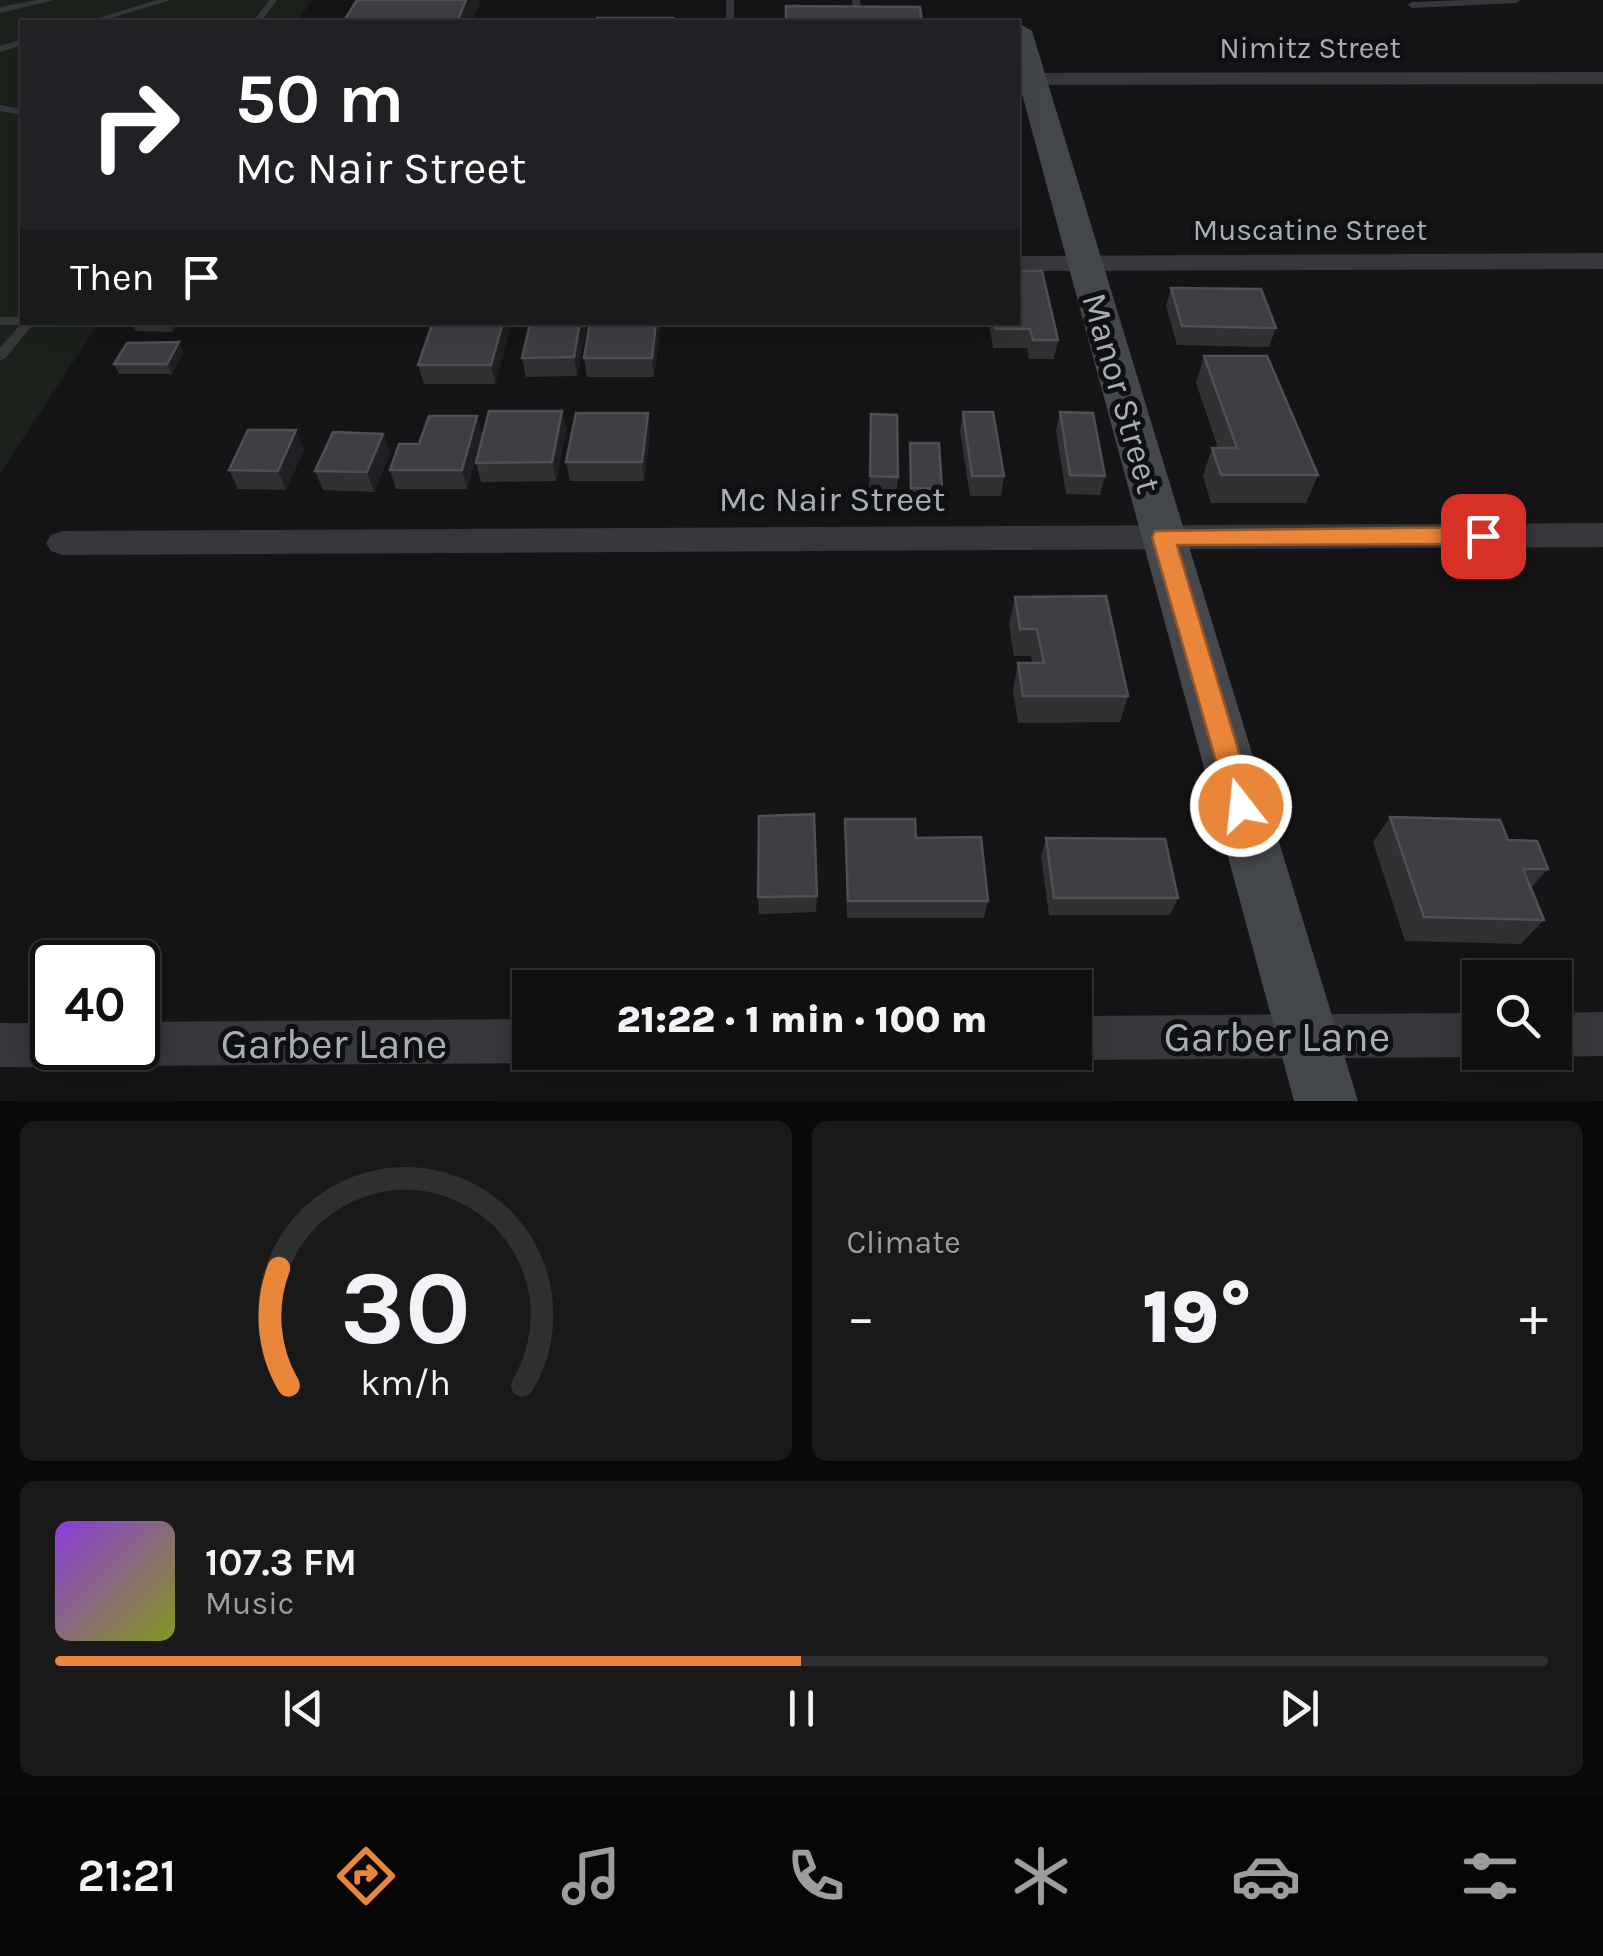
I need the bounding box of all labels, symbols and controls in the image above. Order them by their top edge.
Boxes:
street label: Nimitz Street [1219,30,1401,66]
text: 50 m [235,58,404,140]
icon: right [70,60,200,190]
text: Mc Nair Street [235,142,526,194]
street label: Muscatine Street [1193,212,1427,248]
icon: arrive [174,250,229,305]
text: Then [70,255,154,300]
street label: Manor Street [1073,288,1170,498]
street label: Mc Nair Street [719,479,945,520]
pin [1441,494,1526,579]
icon: arrive [1456,509,1511,564]
position arrow [1189,754,1293,858]
speed limit sign: 40 [30,940,160,1070]
map controls [1462,960,1572,1070]
button: search [1462,960,1572,1070]
text: 21:22 · 1 min · 100 m [617,997,987,1042]
street label: Garber Lane [1164,1012,1390,1062]
street label: Garber Lane [221,1019,447,1069]
text: Climate [847,1224,961,1261]
text: 30 [341,1248,471,1369]
text: 19° [1142,1273,1252,1361]
text: − [847,1285,875,1349]
text: + [1519,1285,1548,1349]
text: km/h [360,1362,451,1404]
text: 107.3 FM [205,1540,357,1585]
text: Music [205,1585,294,1622]
icon: previous [276,1681,331,1736]
icon: pause [774,1681,829,1736]
icon: next [1272,1681,1327,1736]
icon: directions [331,1841,401,1911]
icon: music [556,1841,626,1911]
icon: phone [781,1841,851,1911]
icon: climate [1006,1841,1076,1911]
icon: car [1231,1841,1301,1911]
icon: filters [1455,1841,1525,1911]
text: 21:21 [77,1850,176,1902]

